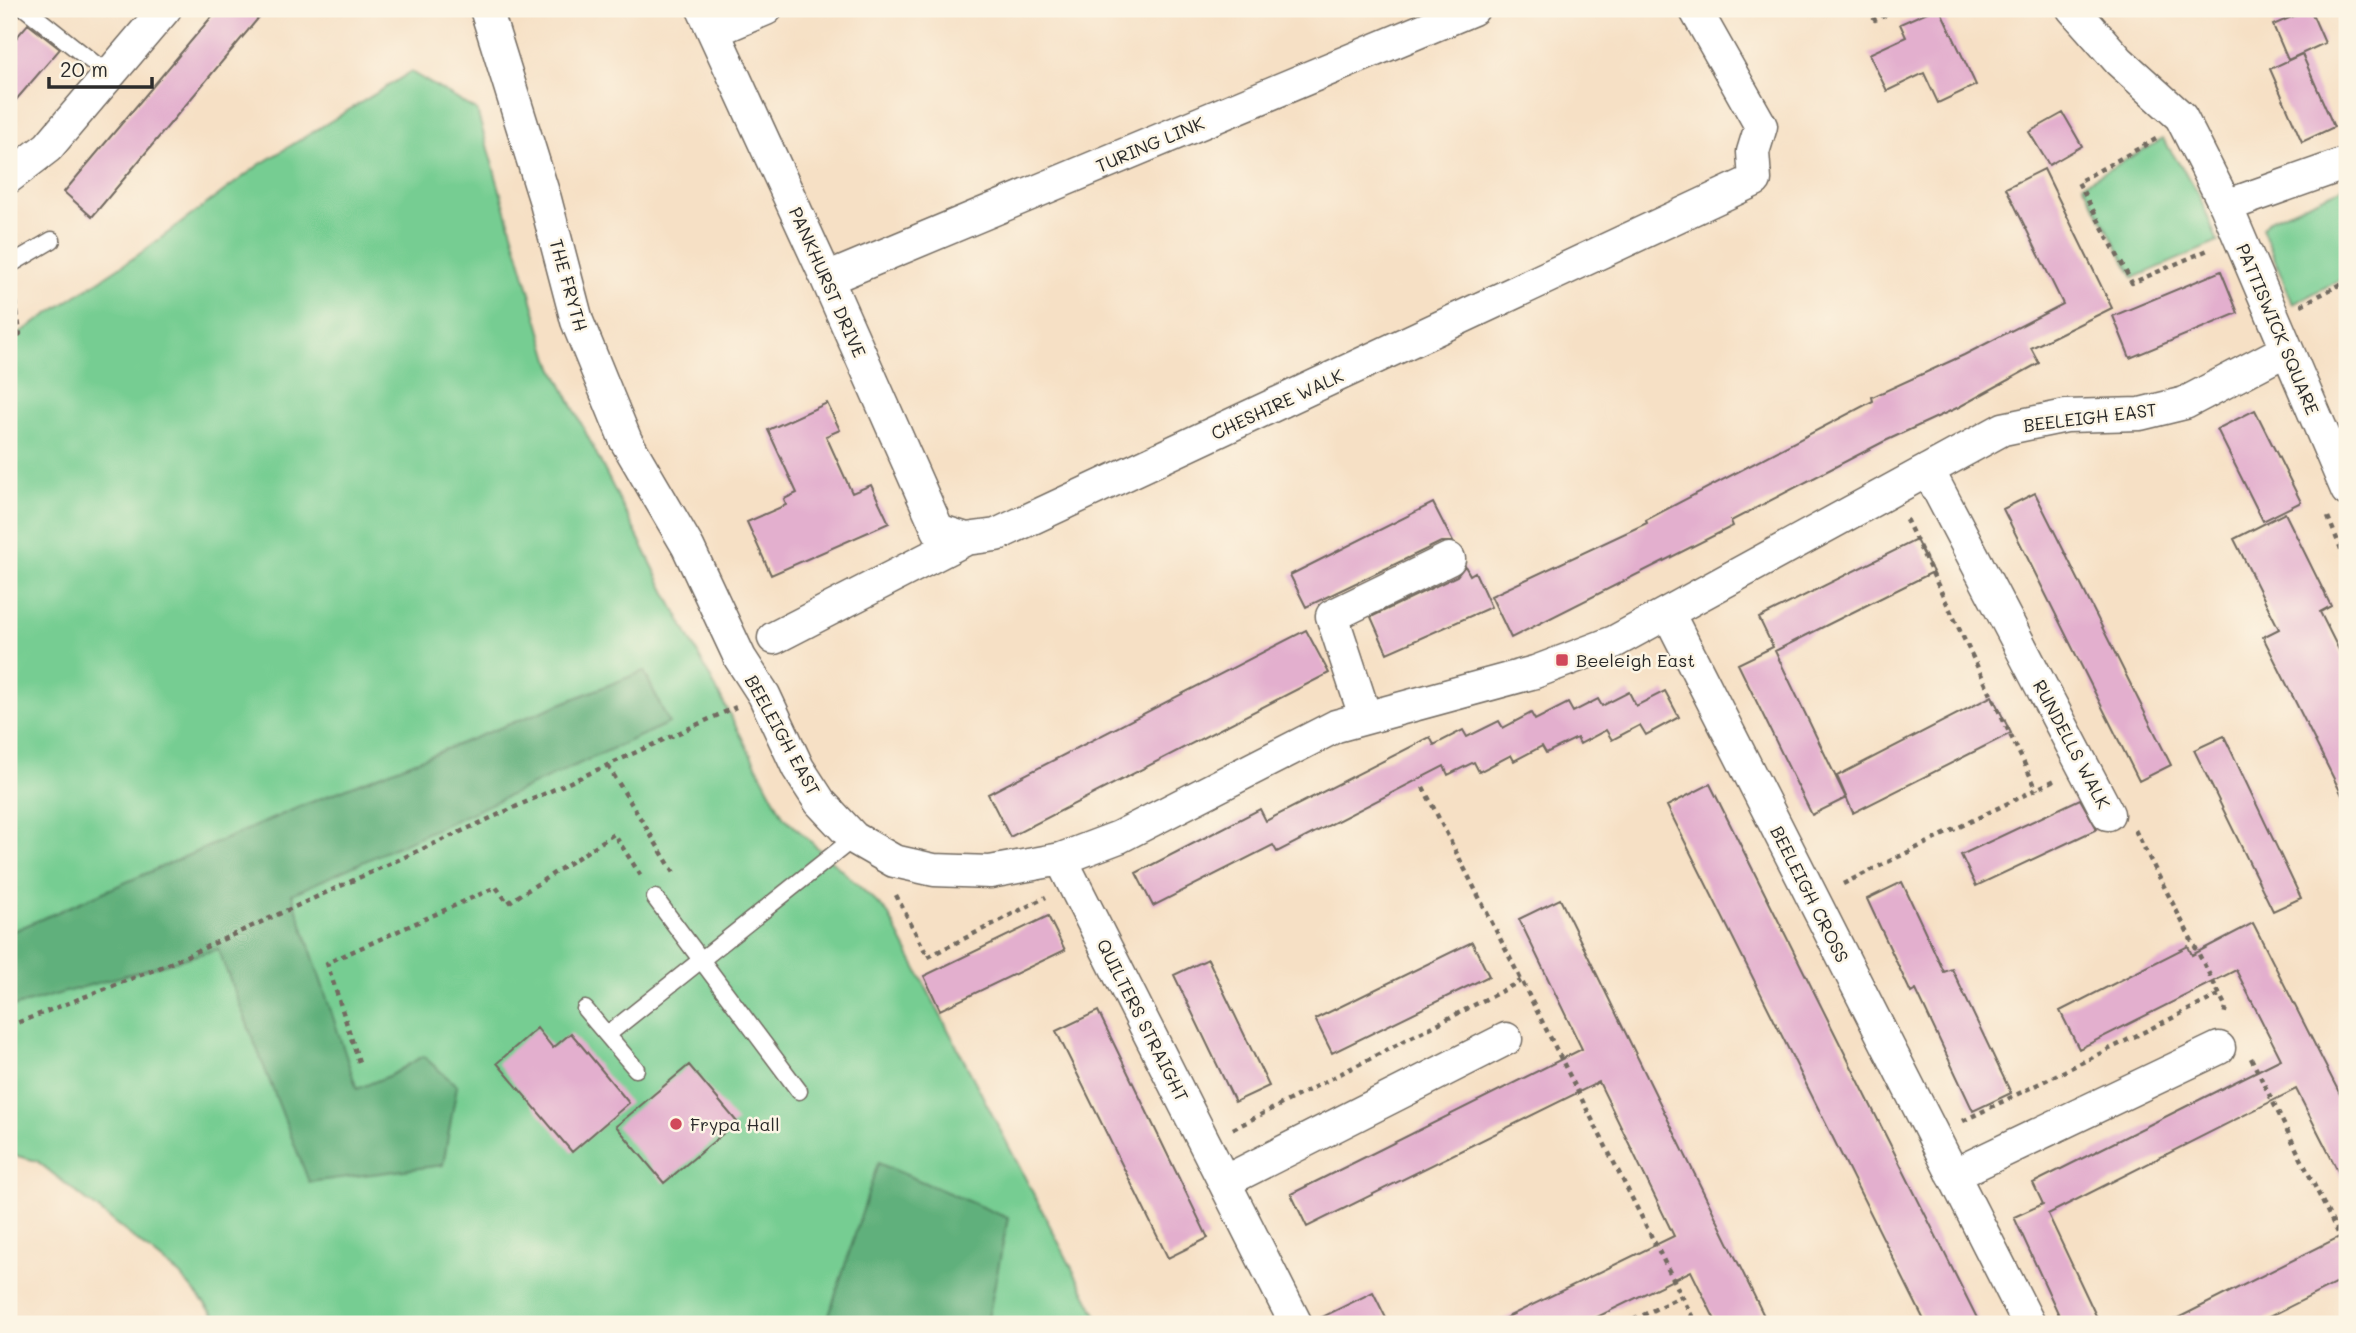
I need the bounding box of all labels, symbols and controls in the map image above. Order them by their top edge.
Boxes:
scale bar [49,46,152,90]
text: 20 m [60,55,108,82]
street label: TURING LINK [1092,110,1208,178]
street label: PANKHURST DRIVE [784,203,872,361]
street label: THE FRYTH [544,236,594,334]
street label: PATTISWICK SQUARE [2231,240,2325,418]
street label: CHESHIRE WALK [1207,363,1347,445]
street label: BEELEIGH EAST [2022,397,2158,437]
place label: Beeleigh East [1576,648,1695,672]
marker: Beeleigh East [1554,652,1570,668]
street label: BEELEIGH EAST [740,670,826,800]
street label: RUNDELLS WALK [2028,675,2116,813]
street label: BEELEIGH CROSS [1765,822,1855,966]
street label: QUILTERS STRAIGHT [1092,935,1194,1105]
place label: Frypa Hall [690,1112,780,1136]
marker: Frypa Hall [668,1116,684,1132]

